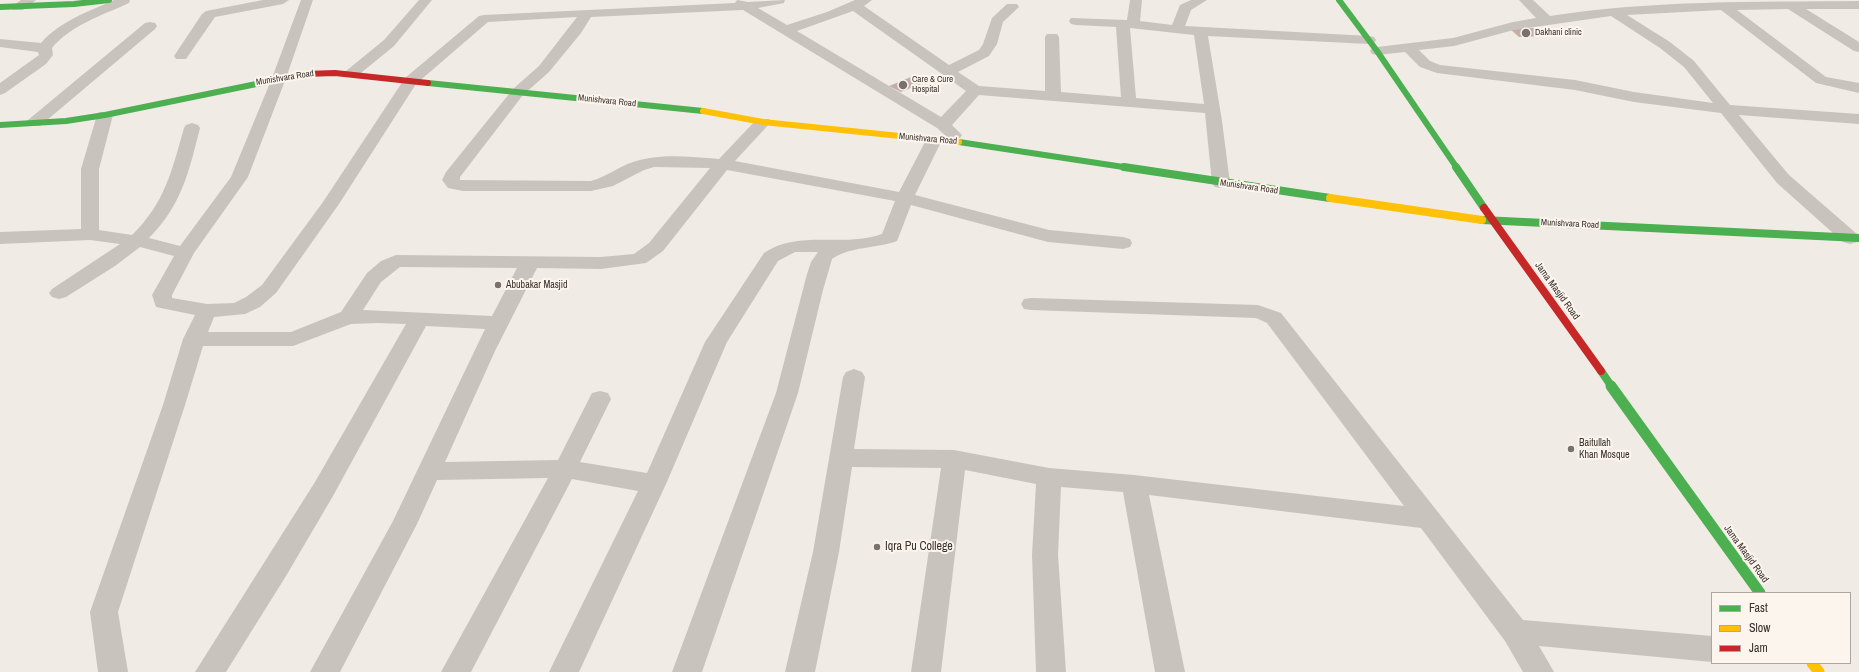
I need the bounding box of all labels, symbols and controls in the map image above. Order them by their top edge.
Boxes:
marker: Dakhani clinic [1520,27,1532,39]
place label: Dakhani clinic [1535,28,1582,38]
street label: Munishvara Road [255,68,315,88]
place label: Care & Cure Hospital [912,75,953,96]
marker: Care & Cure Hospital [897,79,909,91]
street label: Munishvara Road [577,93,637,109]
street label: Munishvara Road [899,131,957,147]
street label: Munishvara Road [1219,178,1279,196]
street label: Munishvara Road [1541,217,1599,231]
street label: Jama Masjid Road [1532,260,1582,322]
place label: Abubakar Masjid [506,279,568,291]
marker: Abubakar Masjid [493,280,503,290]
place label: Baitullah Khan Mosque [1579,437,1630,460]
marker: Baitullah Khan Mosque [1566,444,1576,454]
street label: Jama Masjid Road [1721,523,1771,585]
place label: Iqra Pu College [885,540,953,554]
marker: Iqra Pu College [872,542,882,552]
legend [1711,592,1851,664]
text: Fast [1749,600,1768,616]
text: Slow [1749,620,1770,636]
text: Jam [1749,640,1768,656]

